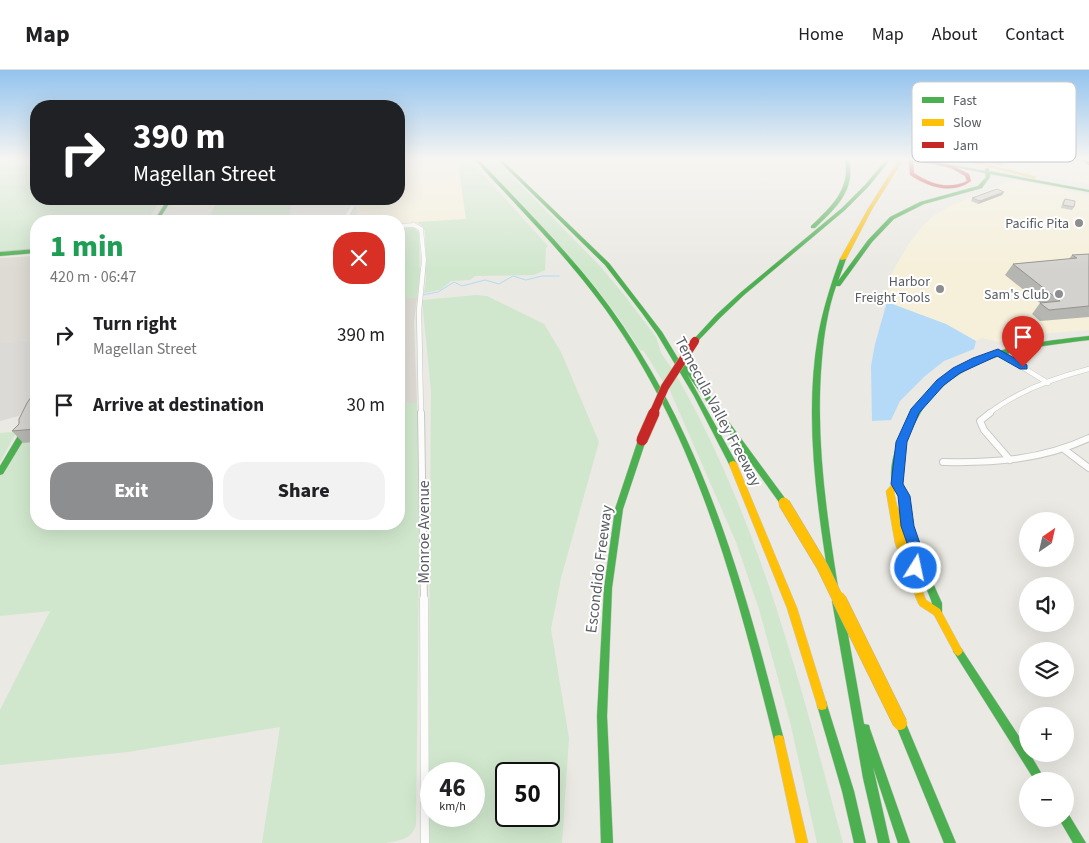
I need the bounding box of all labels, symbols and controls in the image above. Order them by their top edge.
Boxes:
text: Map [25,17,70,52]
text: Home [798,22,844,47]
text: Map [872,22,904,47]
text: About [932,22,977,47]
text: Contact [1005,22,1064,47]
legend [912,82,1076,162]
text: Fast [953,91,977,111]
text: 390 m [133,112,225,162]
text: Slow [953,113,982,133]
icon: right [50,120,115,185]
text: Jam [953,136,978,156]
text: Magellan Street [133,158,276,190]
place label: Pacific Pita [1005,214,1069,234]
marker: Pacific Pita [1073,217,1085,229]
text: 1 min [50,225,124,268]
button: close [333,232,385,284]
text: 420 m · 06:47 [50,266,137,288]
place label: Harbor Freight Tools [855,272,930,308]
marker: Harbor Freight Tools [934,283,946,295]
place label: Sam's Club [984,285,1049,305]
marker: Sam's Club [1053,288,1065,300]
text: Turn right [93,311,177,338]
pin [1002,316,1044,367]
icon: right [50,321,78,349]
text: 390 m [337,322,385,349]
icon: arrive [1009,323,1037,351]
street label: Temecula Valley Freeway [669,333,767,491]
text: Magellan Street [93,338,197,360]
icon: arrive [50,391,78,419]
text: Arrive at destination [93,392,264,419]
text: 30 m [347,392,385,419]
button: Exit [50,462,213,520]
button: Share [223,462,385,520]
street label: Monroe Avenue [413,480,435,584]
street label: Escondido Freeway [580,503,618,634]
north arrow [1019,512,1074,568]
map controls [1019,512,1074,827]
position arrow [889,541,941,593]
button: sound [1019,577,1074,632]
button: layers [1019,642,1074,697]
button: + [1019,707,1074,762]
speed limit sign: 50 [495,762,560,827]
text: 46 [439,770,466,806]
button: − [1019,772,1074,827]
text: km/h [439,798,466,815]

